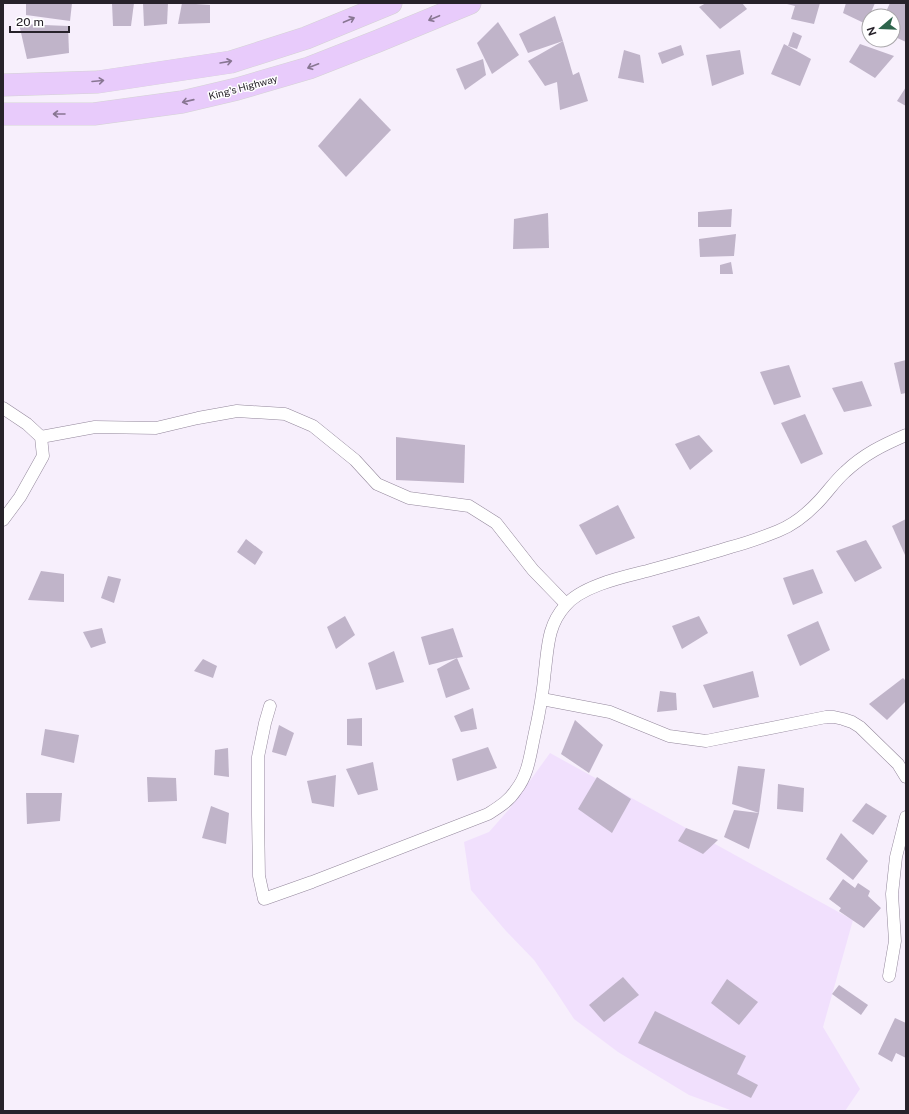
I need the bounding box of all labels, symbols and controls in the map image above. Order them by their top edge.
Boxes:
scale bar [10,8,69,34]
north arrow [861,8,901,48]
text: 20 m [16,15,44,29]
one-way arrow [429,15,441,22]
one-way arrow [343,16,355,23]
text: N [864,25,879,37]
one-way arrow [220,58,233,66]
one-way arrow [308,63,320,71]
street label: King's Highway [207,72,279,102]
one-way arrow [91,78,104,85]
one-way arrow [182,98,195,105]
one-way arrow [53,110,66,118]

